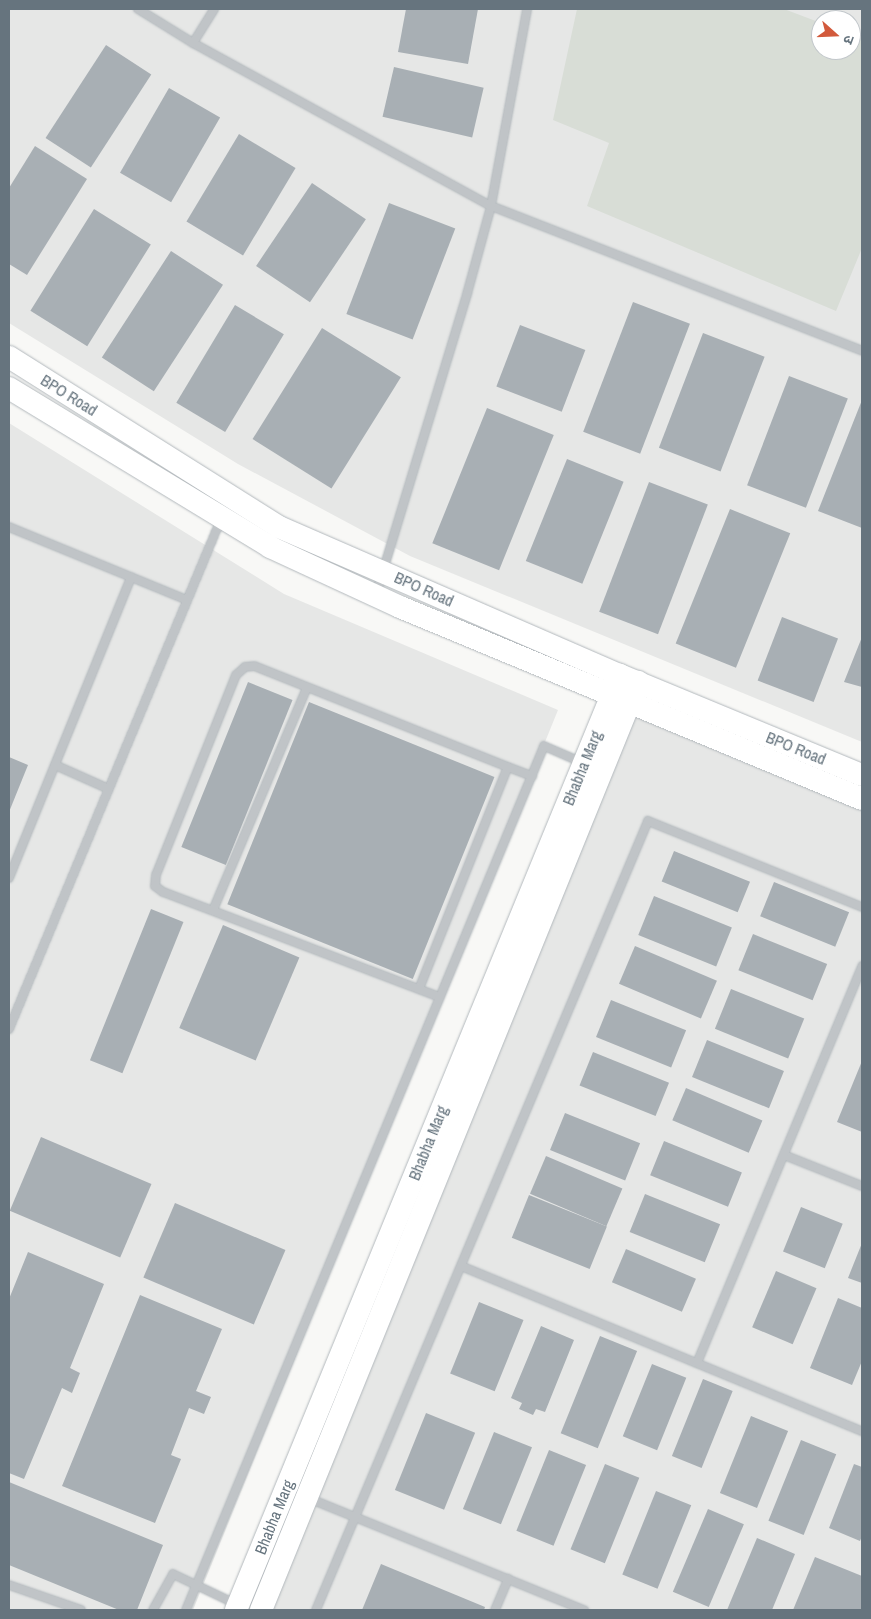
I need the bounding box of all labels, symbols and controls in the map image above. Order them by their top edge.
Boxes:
north arrow [811,10,861,60]
text: उ [839,33,859,47]
street label: BPO Road [37,370,101,420]
street label: BPO Road [391,567,457,611]
street label: BPO Road [763,727,829,769]
street label: Bhabha Marg [558,728,606,808]
street label: Bhabha Marg [404,1103,452,1183]
street label: Bhabha Marg [250,1477,298,1557]

